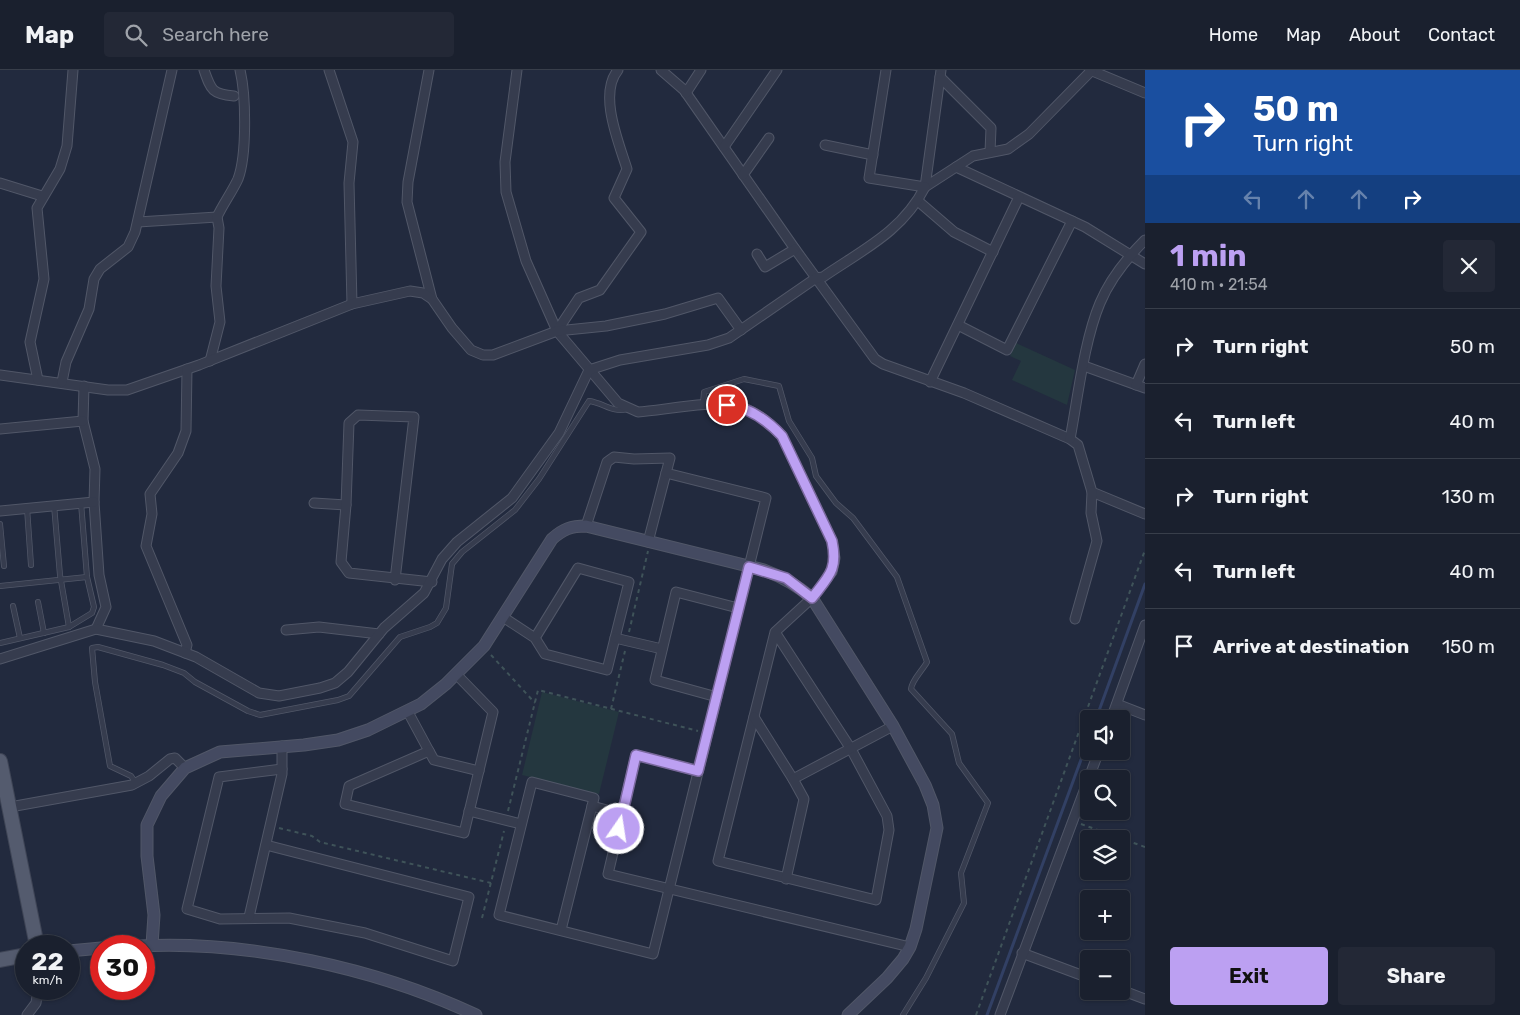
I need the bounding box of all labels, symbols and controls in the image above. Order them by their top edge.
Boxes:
search box [104,12,454,57]
text: Map [25,21,74,49]
icon: search [122,21,150,49]
text: Search here [162,23,269,46]
text: Home [1209,24,1258,46]
text: Map [1286,24,1321,46]
text: About [1349,24,1400,46]
text: Contact [1428,24,1495,46]
text: 50 m [1253,88,1339,130]
icon: right [1170,90,1235,155]
text: Turn right [1253,130,1353,157]
icon: left [1239,185,1267,213]
icon: ahead [1292,185,1320,213]
icon: ahead [1345,185,1373,213]
icon: right [1398,185,1426,213]
text: 1 min [1170,238,1247,274]
button: close [1443,240,1495,292]
text: 410 m · 21:54 [1170,275,1268,294]
icon: right [1170,332,1198,360]
text: Turn right [1213,335,1308,358]
text: 50 m [1450,335,1495,358]
pin [706,384,748,426]
icon: arrive [713,391,741,419]
icon: left [1170,407,1198,435]
text: Turn left [1213,410,1295,433]
text: 40 m [1450,410,1495,433]
icon: right [1170,482,1198,510]
text: Turn right [1213,485,1308,508]
text: 130 m [1442,485,1495,508]
icon: left [1170,557,1198,585]
text: Turn left [1213,560,1295,583]
text: 40 m [1450,560,1495,583]
icon: arrive [1170,632,1198,660]
text: Arrive at destination [1213,635,1409,658]
text: 150 m [1442,635,1495,658]
map controls [1080,710,1130,1000]
button: sound [1080,710,1130,760]
button: search [1080,770,1130,820]
position arrow [592,802,644,854]
button: layers [1080,830,1130,880]
button: + [1080,890,1130,940]
speed limit sign: 30 [90,935,155,1000]
text: 22 [31,947,64,976]
button: Exit [1170,947,1328,1005]
button: Share [1338,947,1495,1005]
button: − [1080,950,1130,1000]
text: km/h [33,973,62,987]

